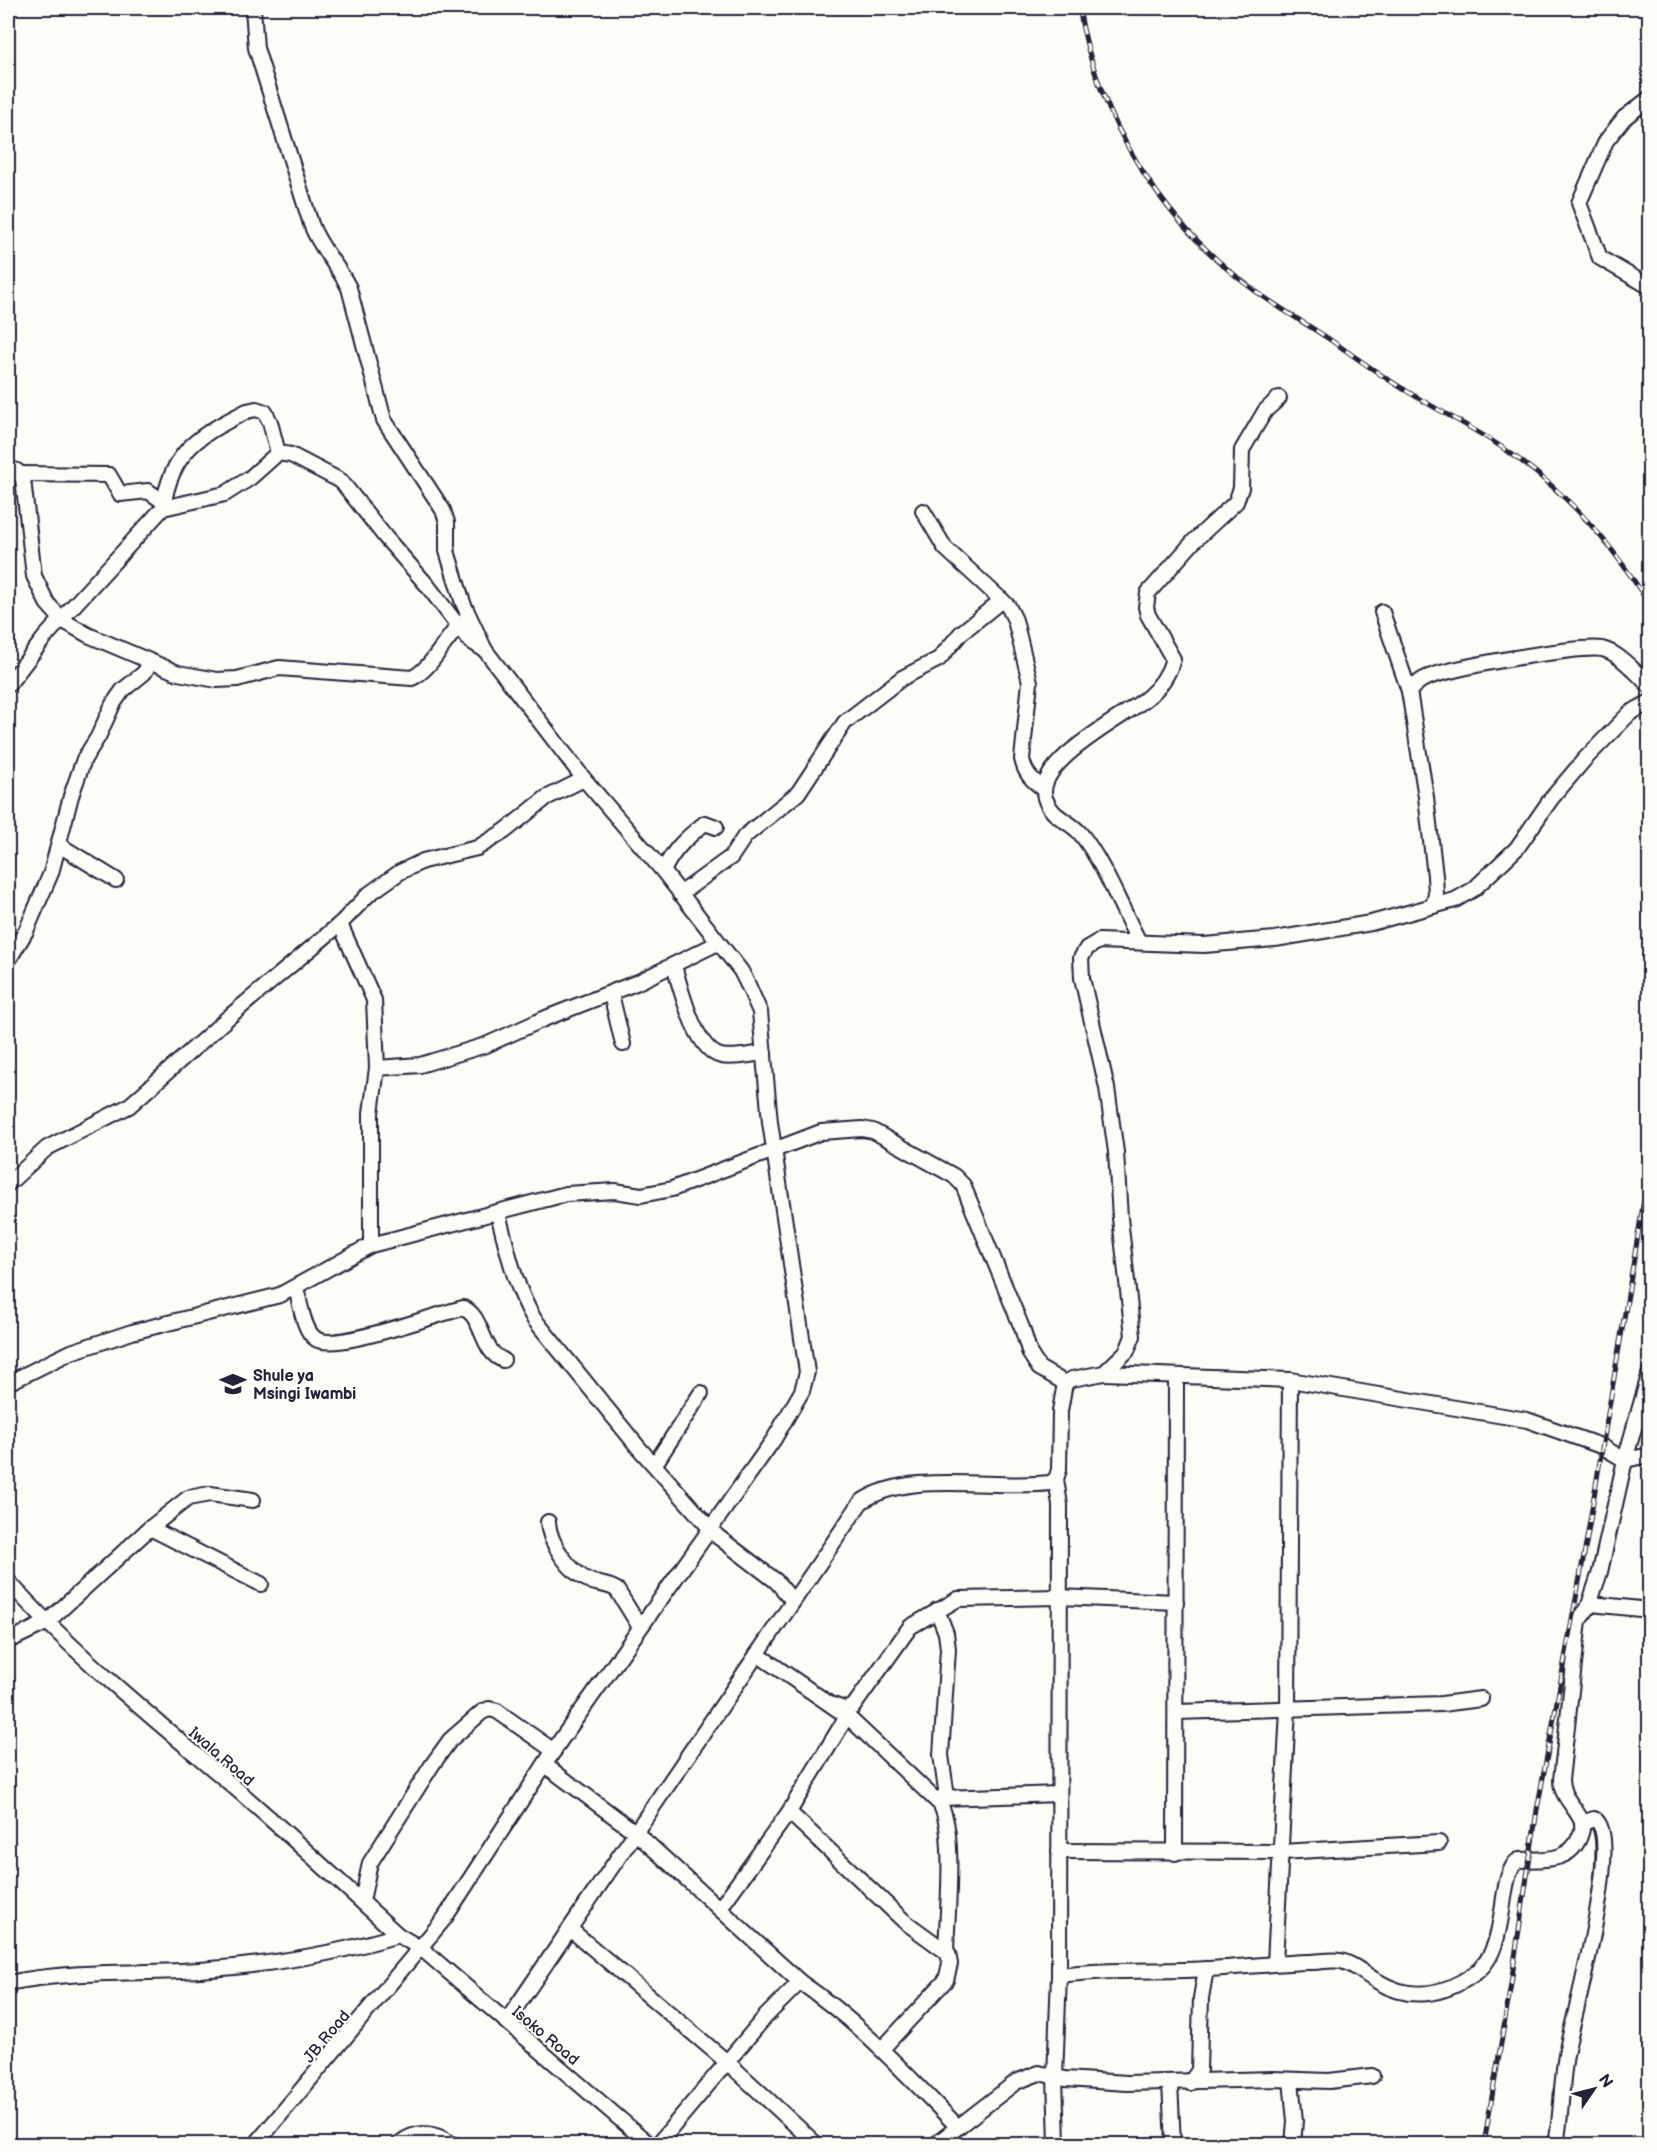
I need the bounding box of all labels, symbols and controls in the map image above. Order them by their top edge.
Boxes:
place label: Shule ya Msingi Iwambi [253,1367,356,1404]
school or university icon: Shule ya Msingi Iwambi [218,1369,248,1399]
street label: Iwala Road [185,1724,258,1791]
street label: Isoko Road [508,2003,582,2070]
street label: JB Road [300,2007,355,2067]
north arrow [1564,2059,1624,2119]
text: N [1594,2071,1616,2092]

